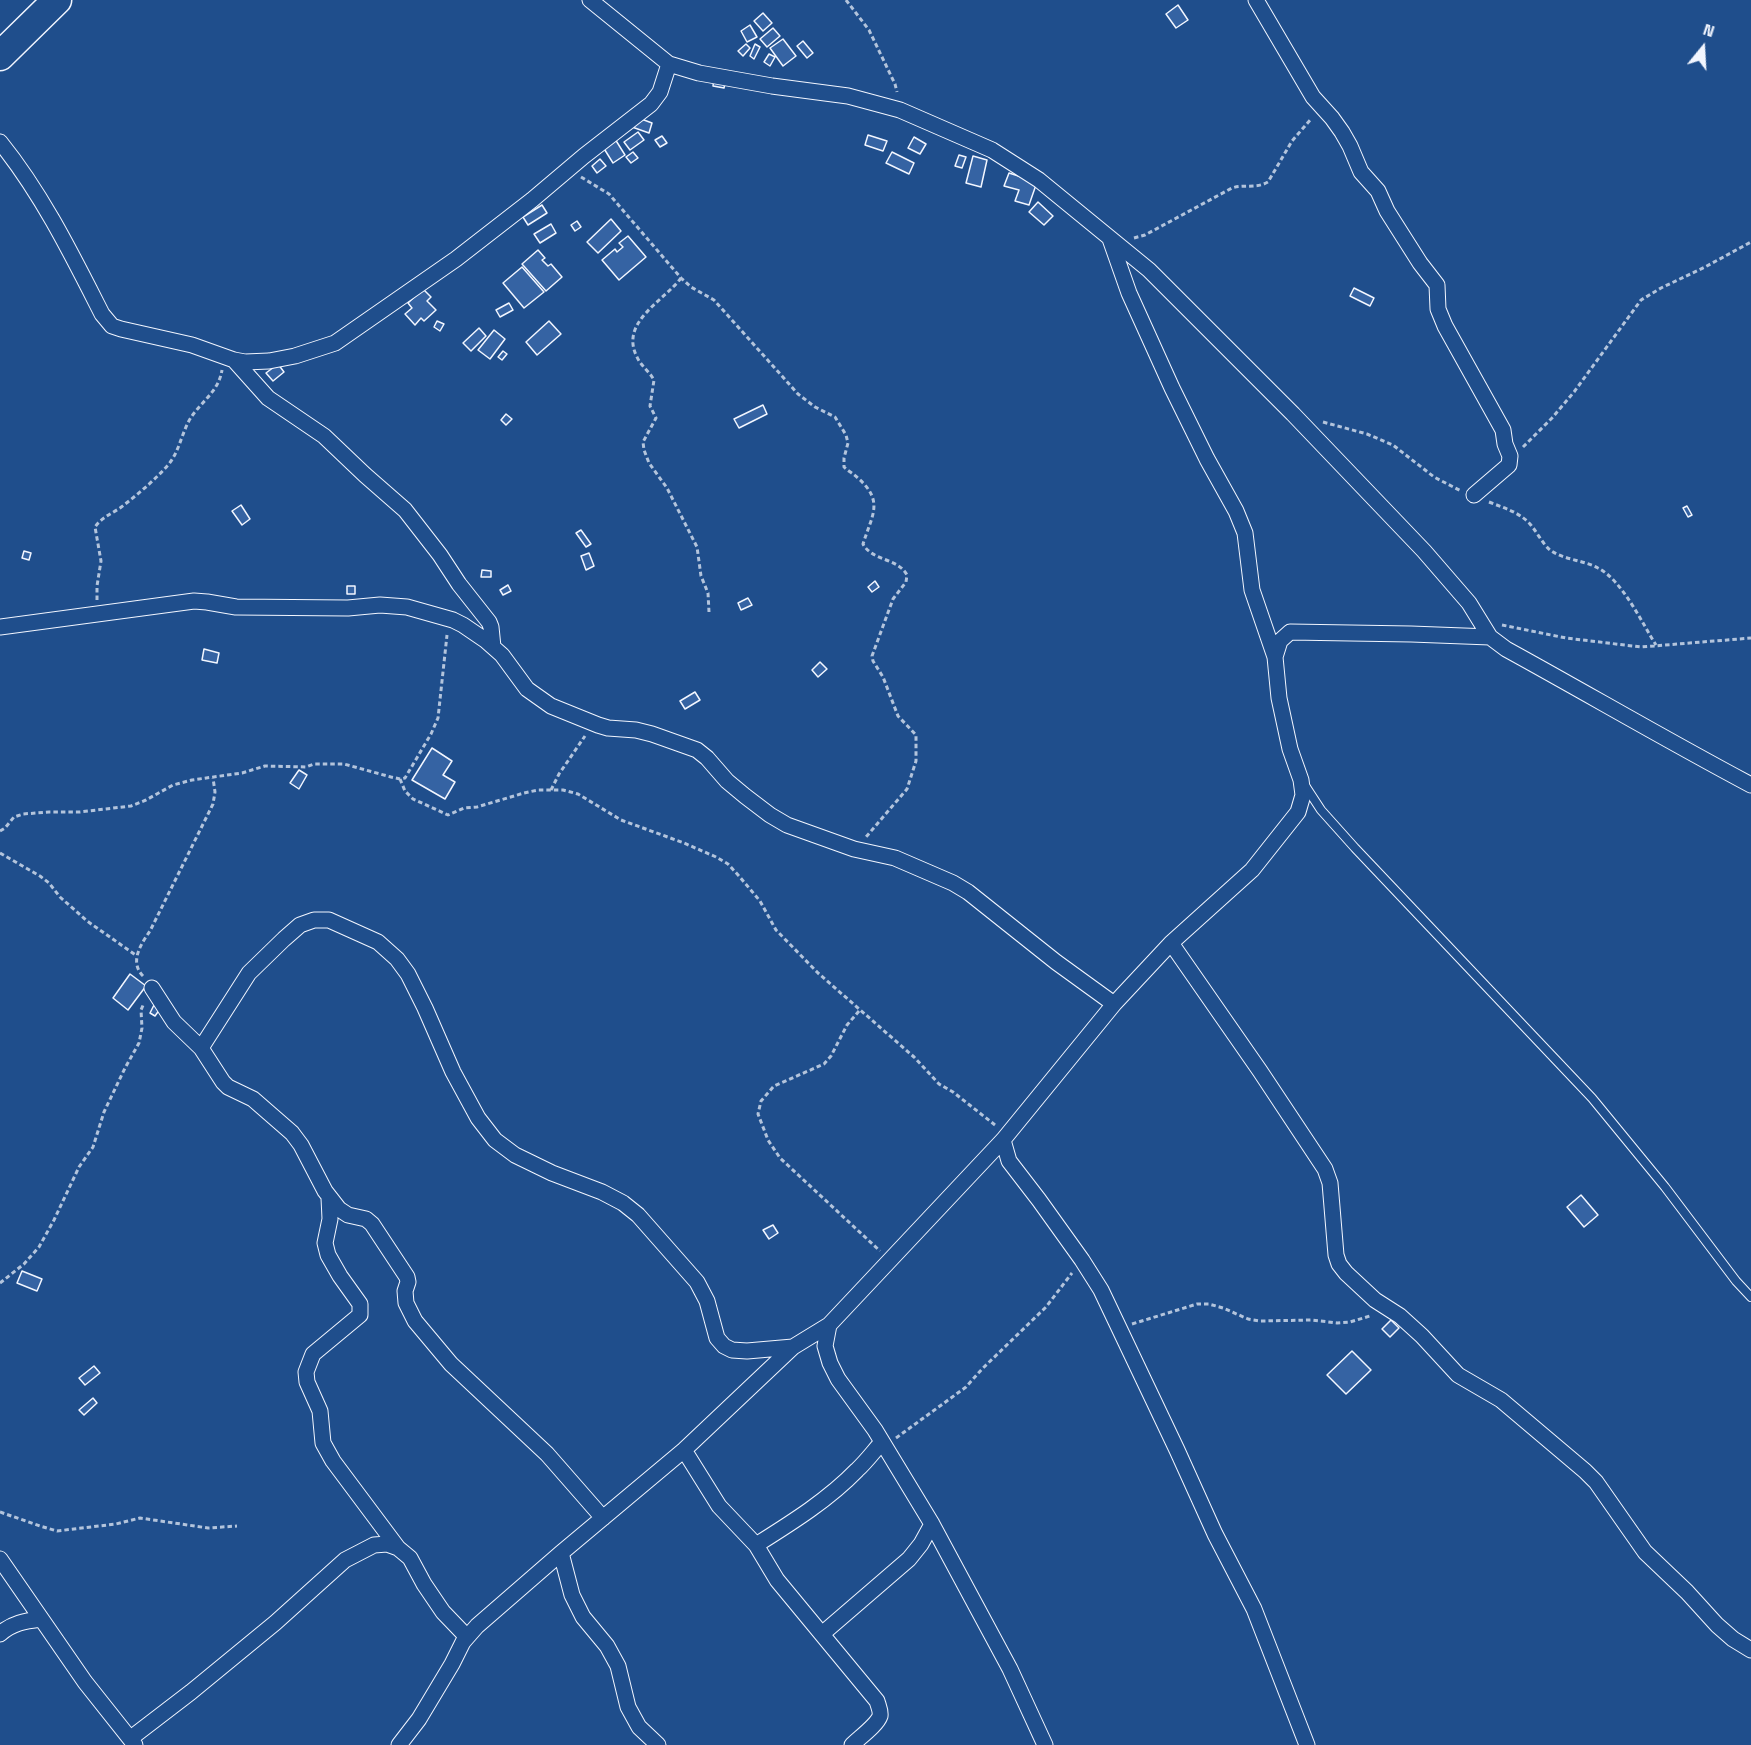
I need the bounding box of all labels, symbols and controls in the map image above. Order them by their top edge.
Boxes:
north arrow [1673,18,1733,78]
text: N [1700,19,1717,42]

